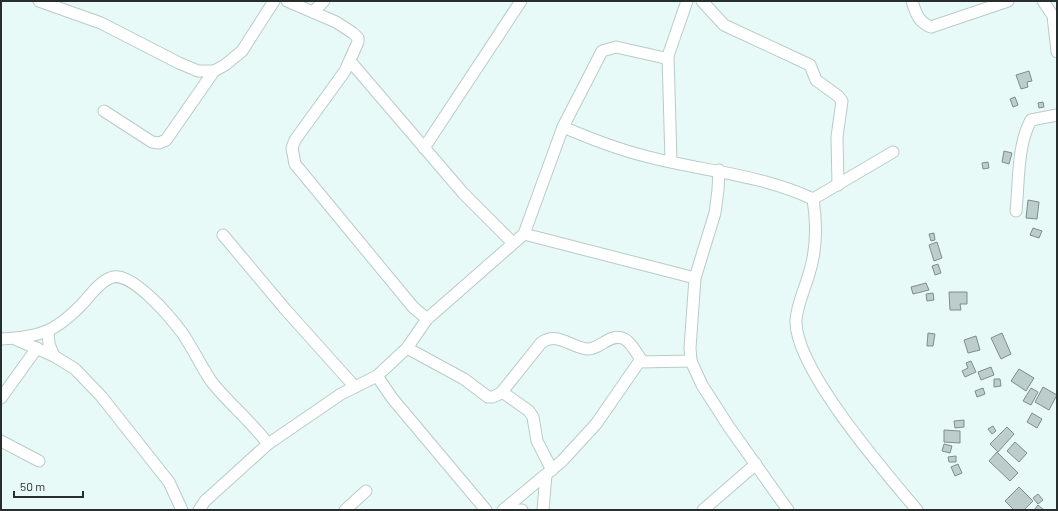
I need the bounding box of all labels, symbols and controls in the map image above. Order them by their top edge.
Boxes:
scale bar [14,473,83,499]
text: 50 m [20,479,45,493]

